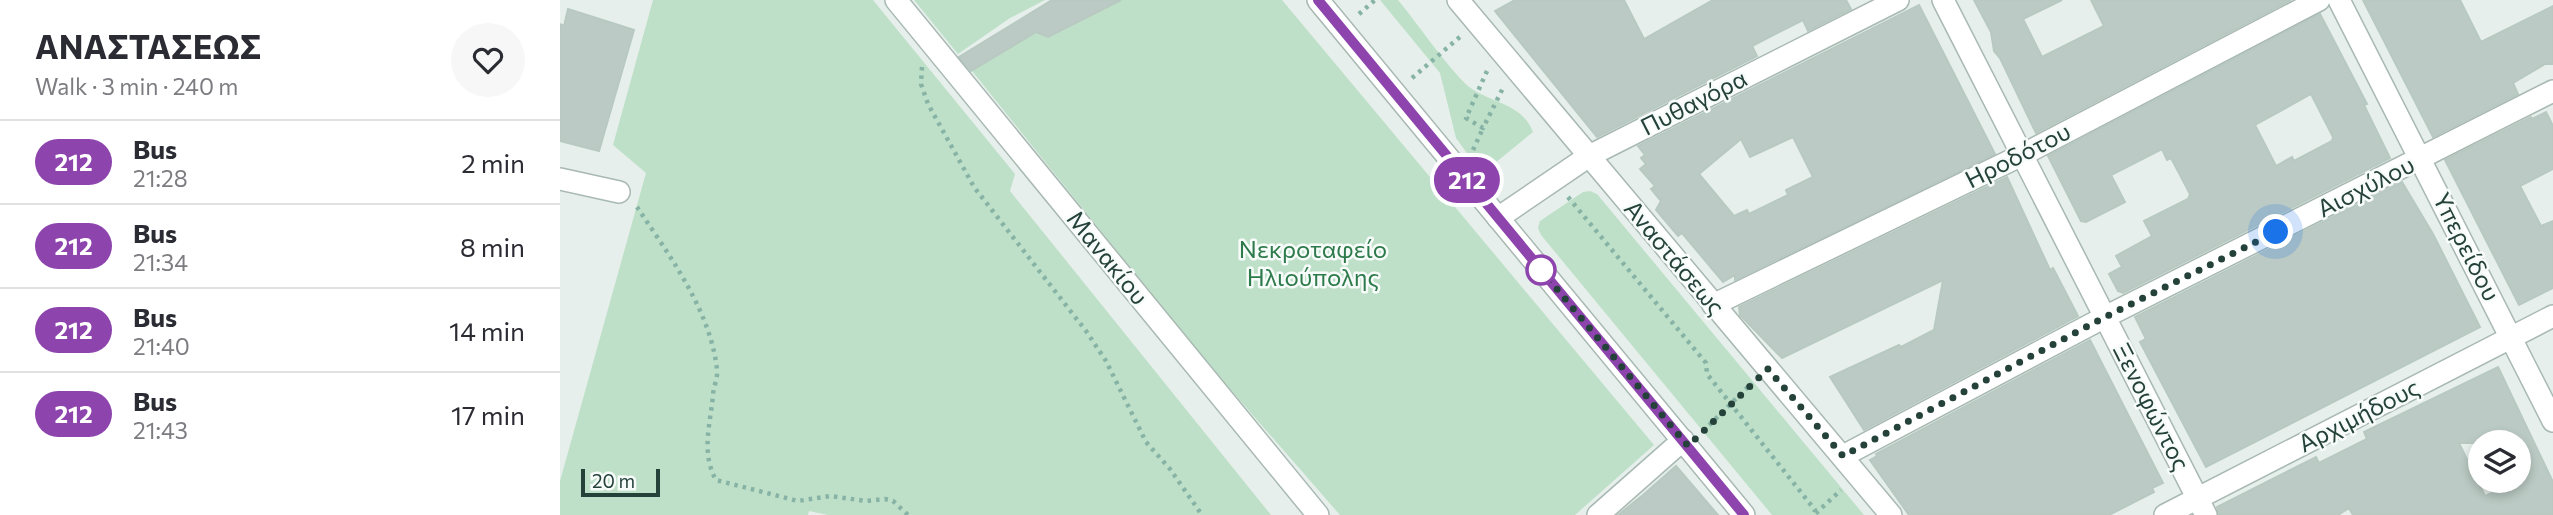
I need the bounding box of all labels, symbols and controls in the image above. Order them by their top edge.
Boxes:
button: heart [451,23,525,97]
text: ΑΝΑΣΤΑΣΕΩΣ [35,25,261,66]
street label: Πυθαγόρα [1635,63,1751,141]
text: Walk · 3 min · 240 m [35,72,238,100]
street label: Ηροδότου [1960,116,2075,194]
text: Bus [133,133,177,164]
text: 212 [54,147,93,176]
text: 2 min [461,147,525,178]
street label: Αισχύλου [2312,149,2419,222]
line badge: 212 [1427,157,1507,203]
text: 21:28 [133,164,188,192]
text: 212 [1448,165,1486,194]
street label: Υπερείδου [2428,187,2507,305]
street label: Αναστάσεως [1619,194,1731,320]
street label: Μανακίου [1062,204,1155,310]
your location [2258,214,2293,249]
text: Bus [133,217,177,248]
text: 212 [54,231,93,260]
text: 8 min [460,231,525,262]
park label: Νεκροταφείο Ηλιούπολης [1239,234,1387,291]
text: 21:34 [133,248,188,276]
unlabelled marker [1526,255,1556,285]
text: Bus [133,301,177,332]
text: 212 [54,315,93,344]
text: 14 min [449,315,525,346]
text: 21:40 [133,332,190,360]
street label: Ξενοφώντος [2108,338,2197,475]
street label: Αρχιμήδους [2293,372,2424,458]
text: Bus [133,385,177,416]
text: 212 [54,399,93,428]
text: 17 min [451,399,525,430]
text: 21:43 [133,416,188,444]
map controls [2468,430,2531,493]
button: layers [2468,430,2531,493]
scale bar [581,466,660,498]
text: 20 m [592,469,635,492]

